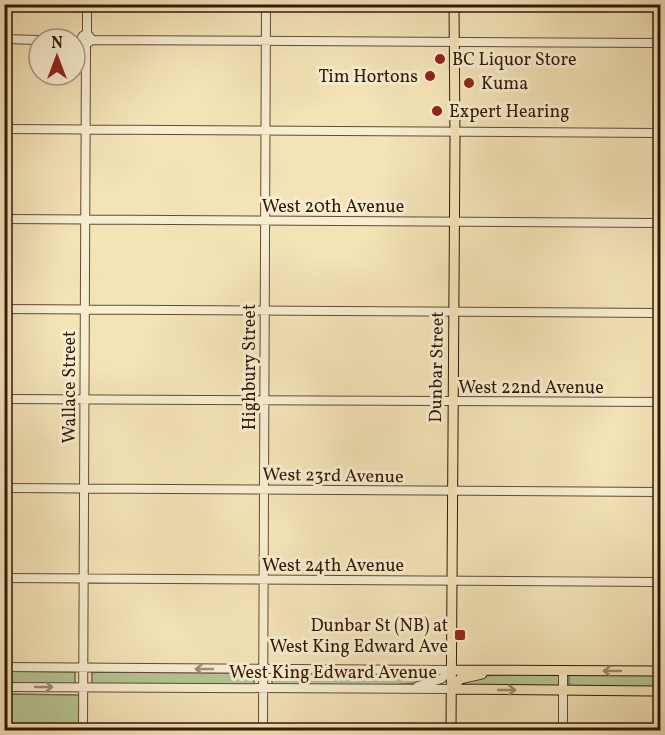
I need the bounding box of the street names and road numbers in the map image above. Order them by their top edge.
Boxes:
street label: West 20th Avenue [262,195,404,220]
street label: Highbury Street [238,304,263,430]
street label: Dunbar Street [424,311,451,423]
street label: Wallace Street [58,331,83,443]
street label: West 22nd Avenue [458,376,604,401]
street label: West 23rd Avenue [262,463,404,490]
street label: West 24th Avenue [262,554,404,579]
street label: West King Edward Avenue [229,661,437,686]

